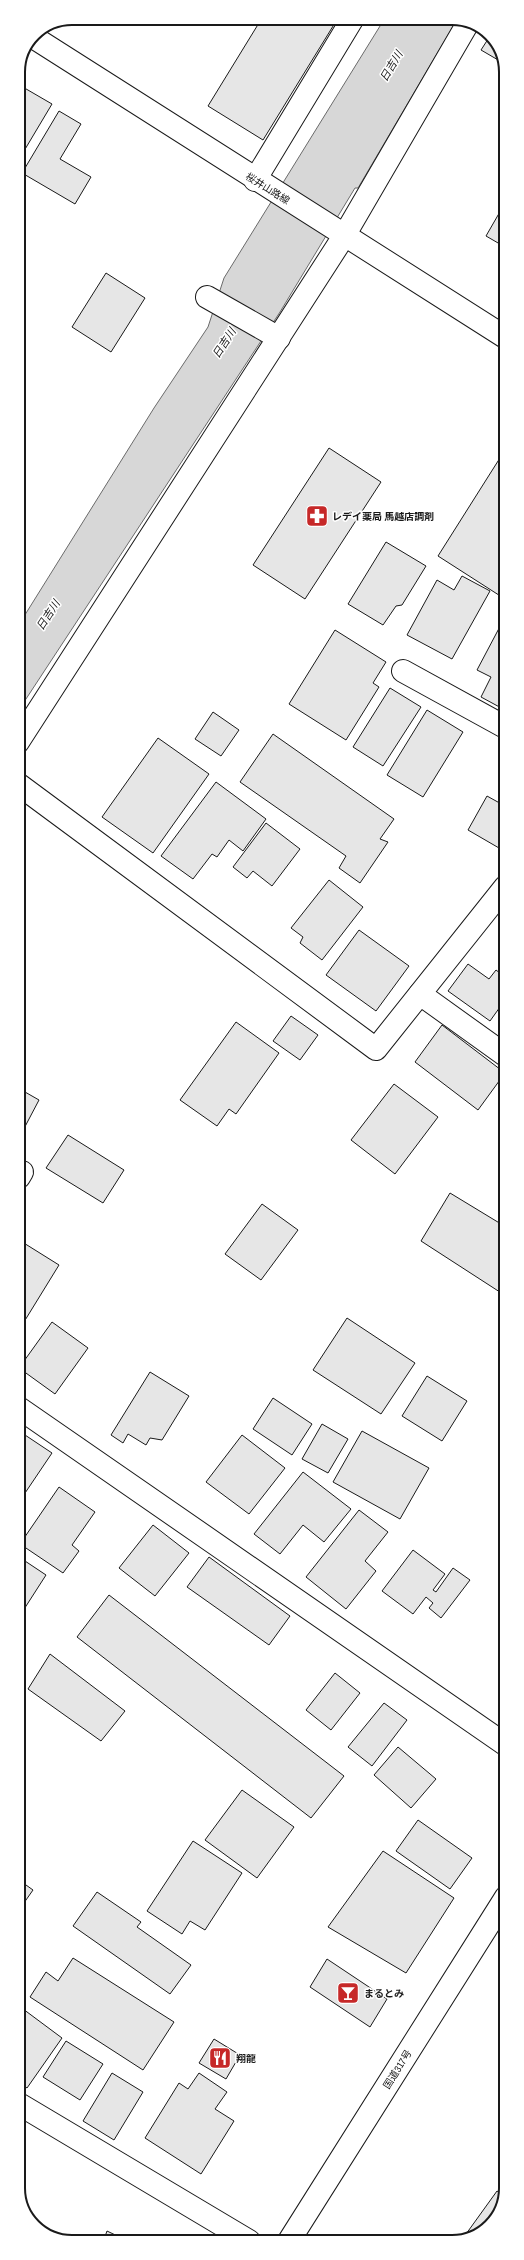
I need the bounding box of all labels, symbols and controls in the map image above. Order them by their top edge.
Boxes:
water label: 日吉川 [377,47,406,84]
street label: 桜井山路線 [243,170,292,207]
water label: 日吉川 [209,325,239,361]
pharmacy icon: レデイ薬局 馬越店調剤 [304,503,330,529]
place label: レデイ薬局 馬越店調剤 [332,510,434,523]
water label: 日吉川 [33,597,63,633]
bar icon: まるとみ [335,1980,361,2006]
place label: まるとみ [364,1987,404,2000]
restaurant icon: 翔龍 [207,2045,233,2071]
street label: 国道317号 [380,2047,415,2091]
place label: 翔龍 [236,2052,256,2065]

